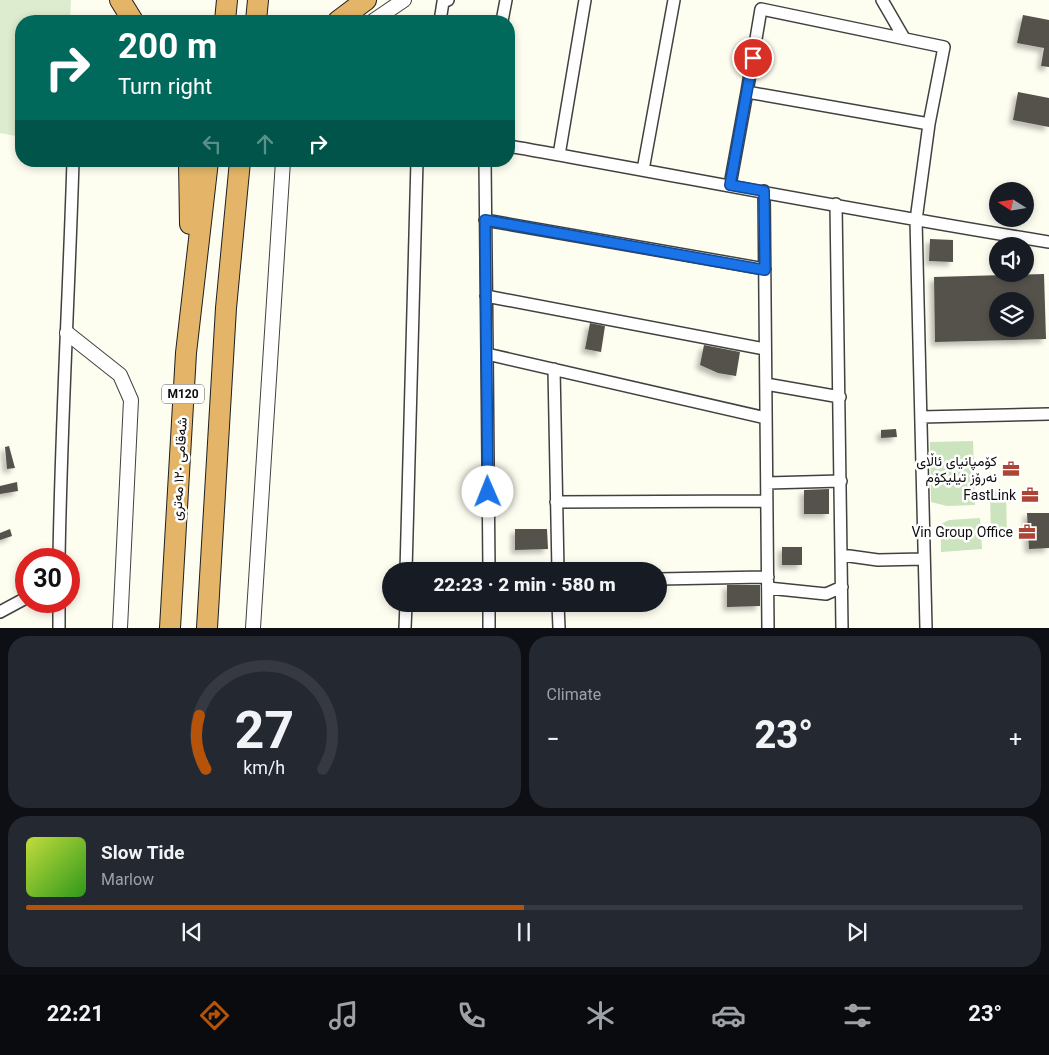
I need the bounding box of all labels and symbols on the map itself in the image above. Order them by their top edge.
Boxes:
pin [732,37,774,79]
north arrow [989,182,1034,228]
road number: M120 [162,384,204,404]
street label: شەقامی ١٢٠ مەتری [167,417,195,521]
place label: كۆمپانیای ئاڵای نه‌رۆز تیلیكۆم [916,452,997,490]
office icon: كۆمپانیای ئاڵای نه‌رۆز تیلیكۆم [1001,459,1021,479]
position arrow [461,465,513,517]
office icon: FastLink [1020,485,1040,505]
place label: FastLink [963,486,1017,508]
office icon: Vin Group Office [1017,522,1037,542]
place label: Vin Group Office [911,523,1013,545]
speed limit sign: 30 [15,548,80,613]

